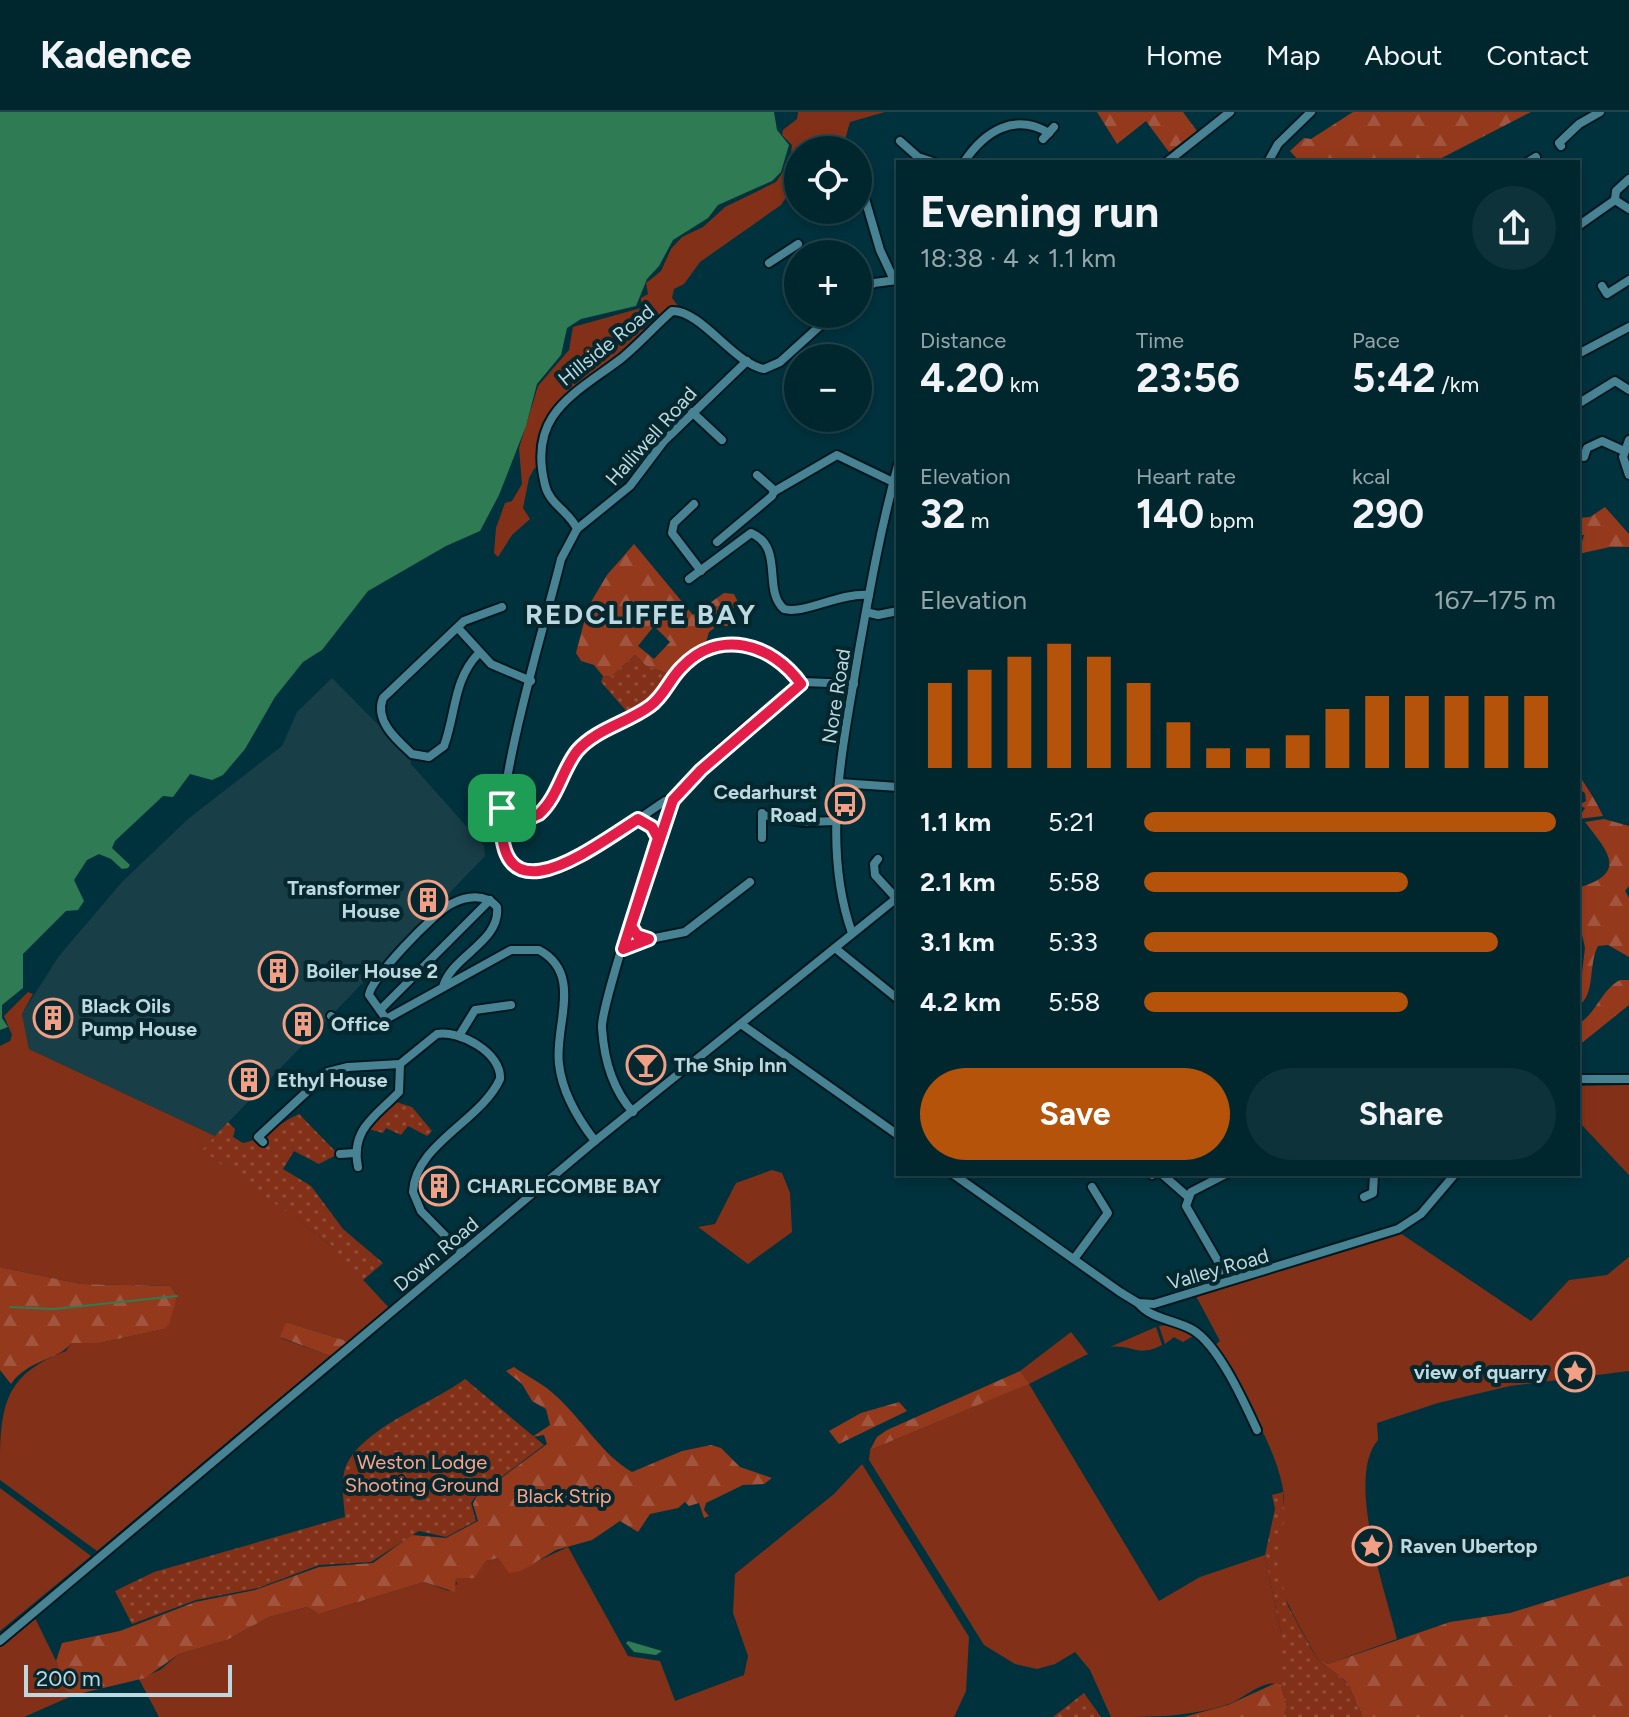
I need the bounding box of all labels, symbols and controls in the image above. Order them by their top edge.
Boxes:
text: Kadence [40,32,191,78]
text: Home [1146,38,1222,72]
text: Map [1266,38,1321,72]
text: About [1365,38,1442,72]
text: Contact [1486,38,1589,72]
map controls [784,136,872,432]
button: locate [784,136,872,224]
text: Evening run [920,185,1159,238]
button: share [1472,186,1556,270]
button: + [784,240,872,328]
text: 18:38 · 4 × 1.1 km [920,242,1116,274]
street label: Hillside Road [553,299,659,391]
text: Distance [920,327,1006,354]
text: Time [1136,327,1184,354]
text: Pace [1352,327,1400,354]
button: − [784,344,872,432]
text: 4.20 [920,354,1004,402]
text: 23:56 [1136,354,1240,402]
text: 5:42 [1352,354,1436,402]
text: km [1004,371,1039,398]
text: /km [1436,371,1479,398]
street label: Halliwell Road [600,382,702,490]
text: Elevation [920,463,1010,490]
text: Heart rate [1136,463,1236,490]
text: kcal [1352,463,1390,490]
text: 32 [920,490,965,538]
text: 140 [1136,490,1204,538]
text: 290 [1352,490,1424,538]
text: m [965,507,990,534]
text: bpm [1204,507,1254,534]
text: Elevation [920,584,1027,616]
text: 167–175 m [1434,584,1556,616]
district label: REDCLIFFE BAY [525,597,757,631]
street label: Nore Road [817,647,855,745]
pin [468,774,536,842]
place label: Cedarhurst Road [714,780,817,827]
bus stop icon: Cedarhurst Road [824,783,866,825]
icon: arrive [480,786,524,830]
text: 1.1 km [920,806,991,838]
text: 5:21 [1048,806,1095,838]
text: 2.1 km [920,866,995,898]
text: 5:58 [1048,866,1100,898]
place label: Transformer House [287,876,400,923]
building icon: Transformer House [407,879,449,921]
text: 3.1 km [920,926,995,958]
text: 5:33 [1048,926,1098,958]
building icon: Boiler House 2 [257,950,299,992]
place label: Boiler House 2 [306,959,438,983]
text: 4.2 km [920,986,1001,1018]
text: 5:58 [1048,986,1100,1018]
place label: Black Oils Pump House [81,994,197,1041]
building icon: Black Oils Pump House [32,997,74,1039]
building icon: Office [282,1003,324,1045]
place label: Office [331,1012,390,1036]
bar icon: The Ship Inn [625,1044,667,1086]
place label: The Ship Inn [674,1053,787,1077]
building icon: Ethyl House [228,1059,270,1101]
place label: Ethyl House [277,1068,388,1092]
button: Save [920,1068,1230,1160]
button: Share [1246,1068,1556,1160]
building icon: CHARLECOMBE BAY [418,1165,460,1207]
place label: CHARLECOMBE BAY [467,1174,661,1198]
street label: Down Road [389,1212,483,1296]
street label: Valley Road [1165,1243,1271,1295]
place icon: view of quarry [1554,1351,1596,1393]
place label: view of quarry [1414,1360,1547,1384]
park label: Weston Lodge Shooting Ground [345,1450,499,1497]
park label: Black Strip [516,1484,612,1508]
place icon: Raven Ubertop [1351,1525,1393,1567]
place label: Raven Ubertop [1400,1534,1537,1558]
scale bar [24,1661,232,1697]
text: 200 m [36,1665,101,1692]

